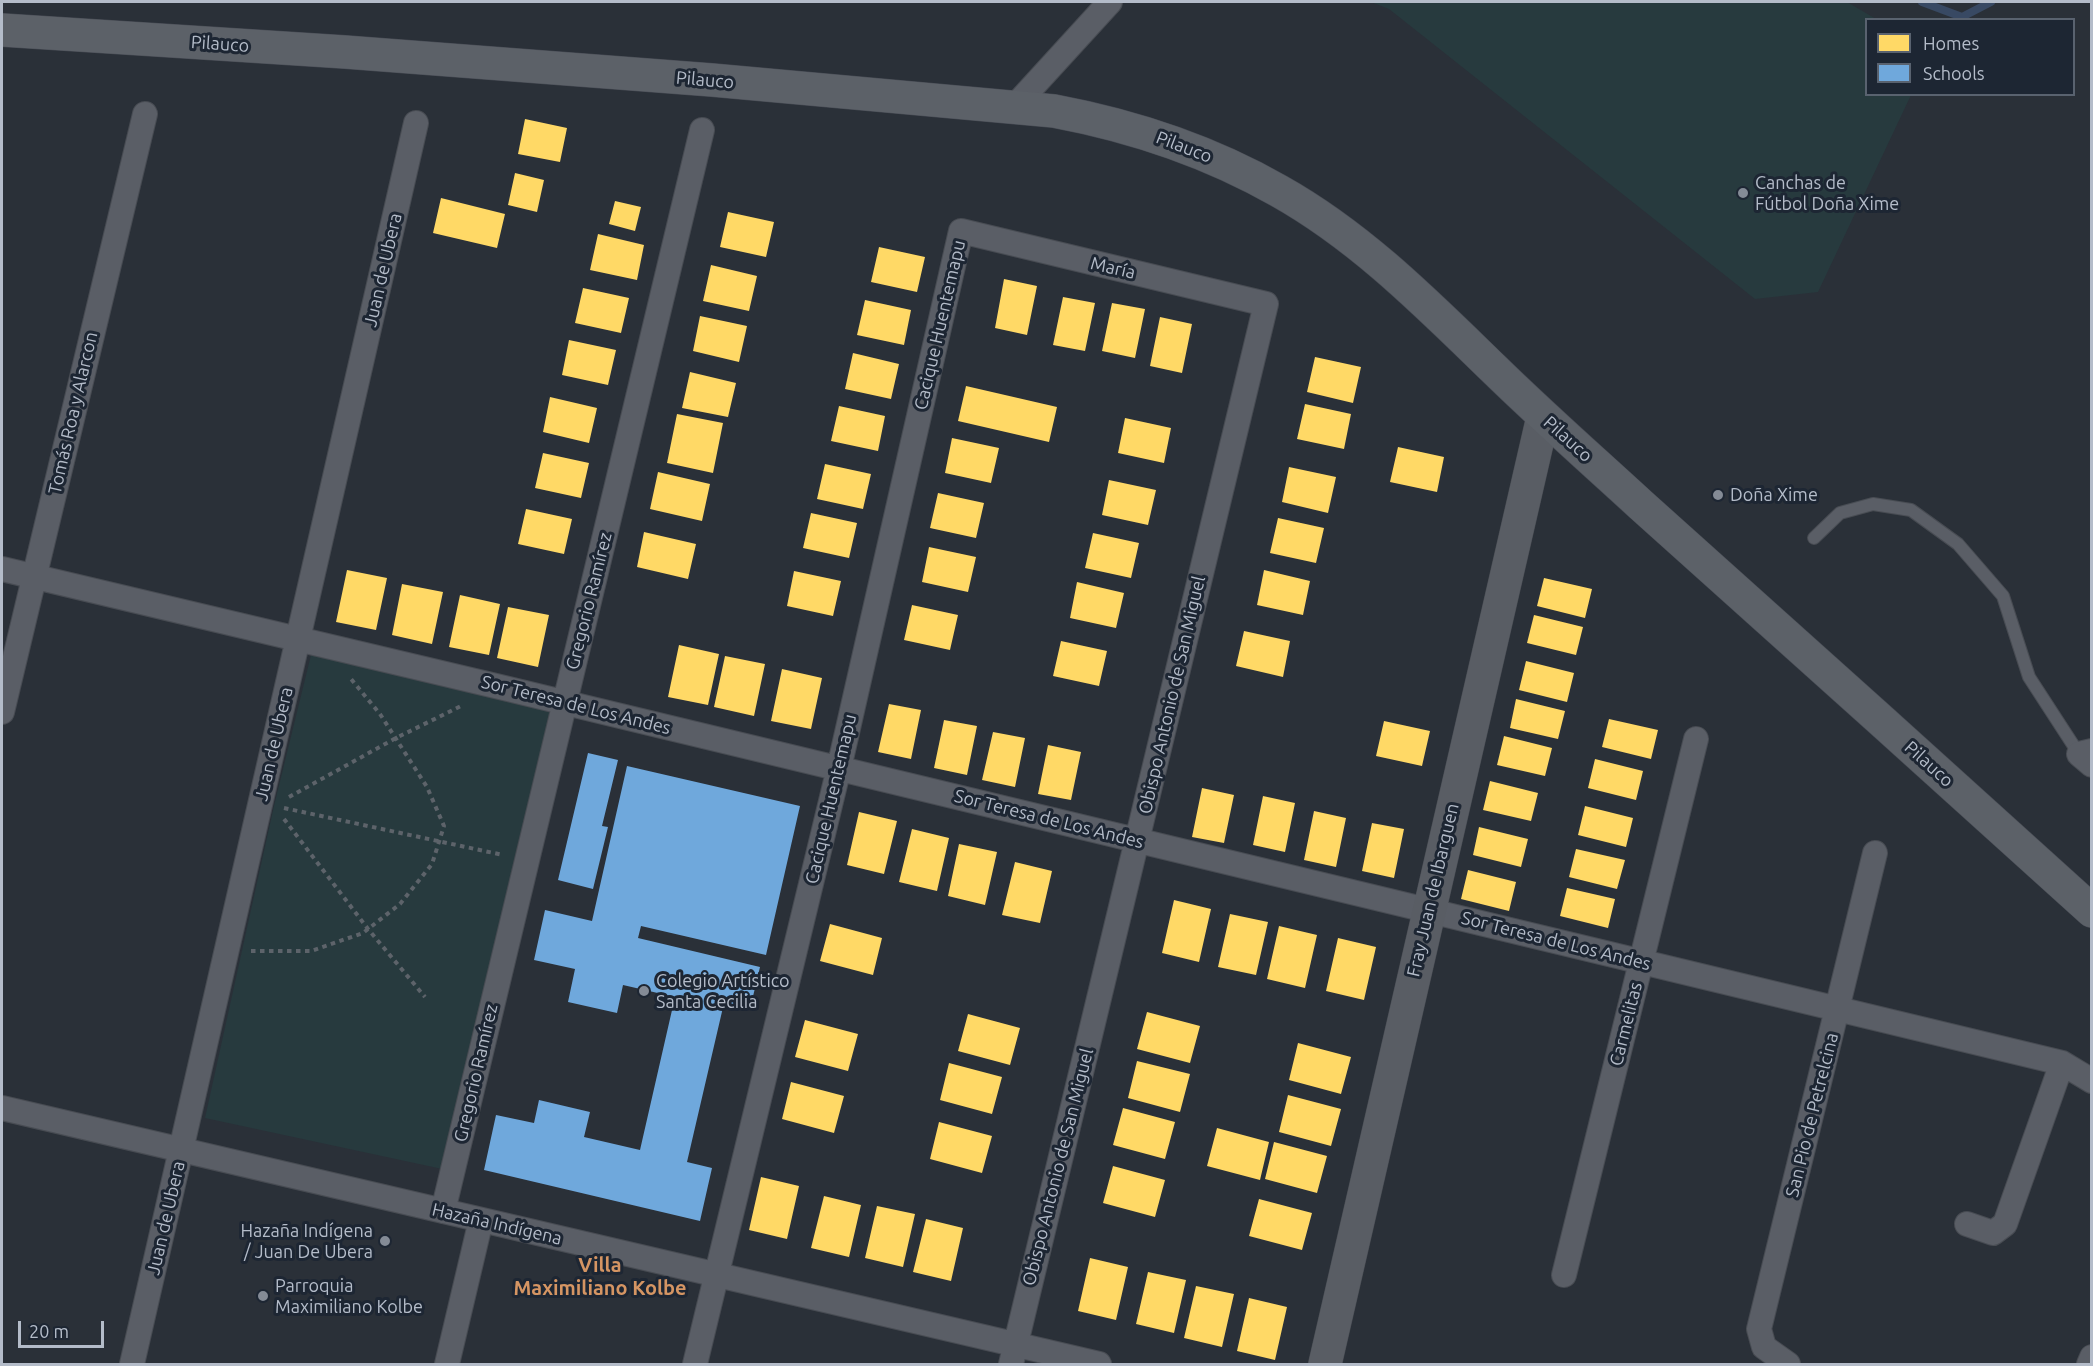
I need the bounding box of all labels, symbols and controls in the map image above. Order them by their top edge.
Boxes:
legend [1865,18,2075,96]
street label: Pilauco [190,31,250,57]
text: Homes [1923,33,1979,53]
text: Schools [1923,63,1985,83]
street label: Pilauco [675,67,735,93]
street label: Pilauco [1153,126,1215,168]
place label: Canchas de Fútbol Doña Xime [1755,172,1899,214]
marker: Canchas de Fútbol Doña Xime [1736,186,1750,200]
street label: Juan de Ubera [359,211,407,329]
street label: Cacique Huentemapu [910,238,970,412]
street label: María [1088,252,1138,284]
street label: Tomás Roa y Alarcon [44,330,102,496]
street label: Pilauco [1539,411,1597,467]
place label: Doña Xime [1730,484,1818,506]
marker: Doña Xime [1711,488,1725,502]
street label: Gregorio Ramírez [561,530,617,672]
street label: Obispo Antonio de San Miguel [1134,574,1210,816]
street label: Sor Teresa de Los Andes [479,671,673,739]
street label: Juan de Ubera [250,685,298,803]
street label: Cacique Huentemapu [801,712,861,886]
street label: Pilauco [1900,736,1958,792]
street label: Sor Teresa de Los Andes [952,785,1146,853]
street label: Fray Juan de Ibarguen [1403,801,1463,979]
street label: Sor Teresa de Los Andes [1459,907,1653,975]
place label: Colegio Artístico Santa Cecilia [656,970,790,1012]
street label: Carmelitas [1605,980,1647,1068]
marker: Colegio Artístico Santa Cecilia [637,984,651,998]
street label: Gregorio Ramírez [450,1002,502,1144]
street label: San Pio de Petrelcina [1781,1031,1843,1199]
street label: Obispo Antonio de San Miguel [1018,1046,1098,1288]
street label: Juan de Ubera [142,1159,190,1277]
street label: Hazaña Indígena [430,1199,564,1249]
place label: Hazaña Indígena / Juan De Ubera [240,1220,373,1262]
marker: Hazaña Indígena / Juan De Ubera [378,1234,392,1248]
district label: Villa Maximiliano Kolbe [513,1253,687,1300]
place label: Parroquia Maximiliano Kolbe [275,1275,423,1318]
marker: Parroquia Maximiliano Kolbe [256,1289,270,1303]
scale bar [21,1309,106,1347]
text: 20 m [29,1321,69,1341]

